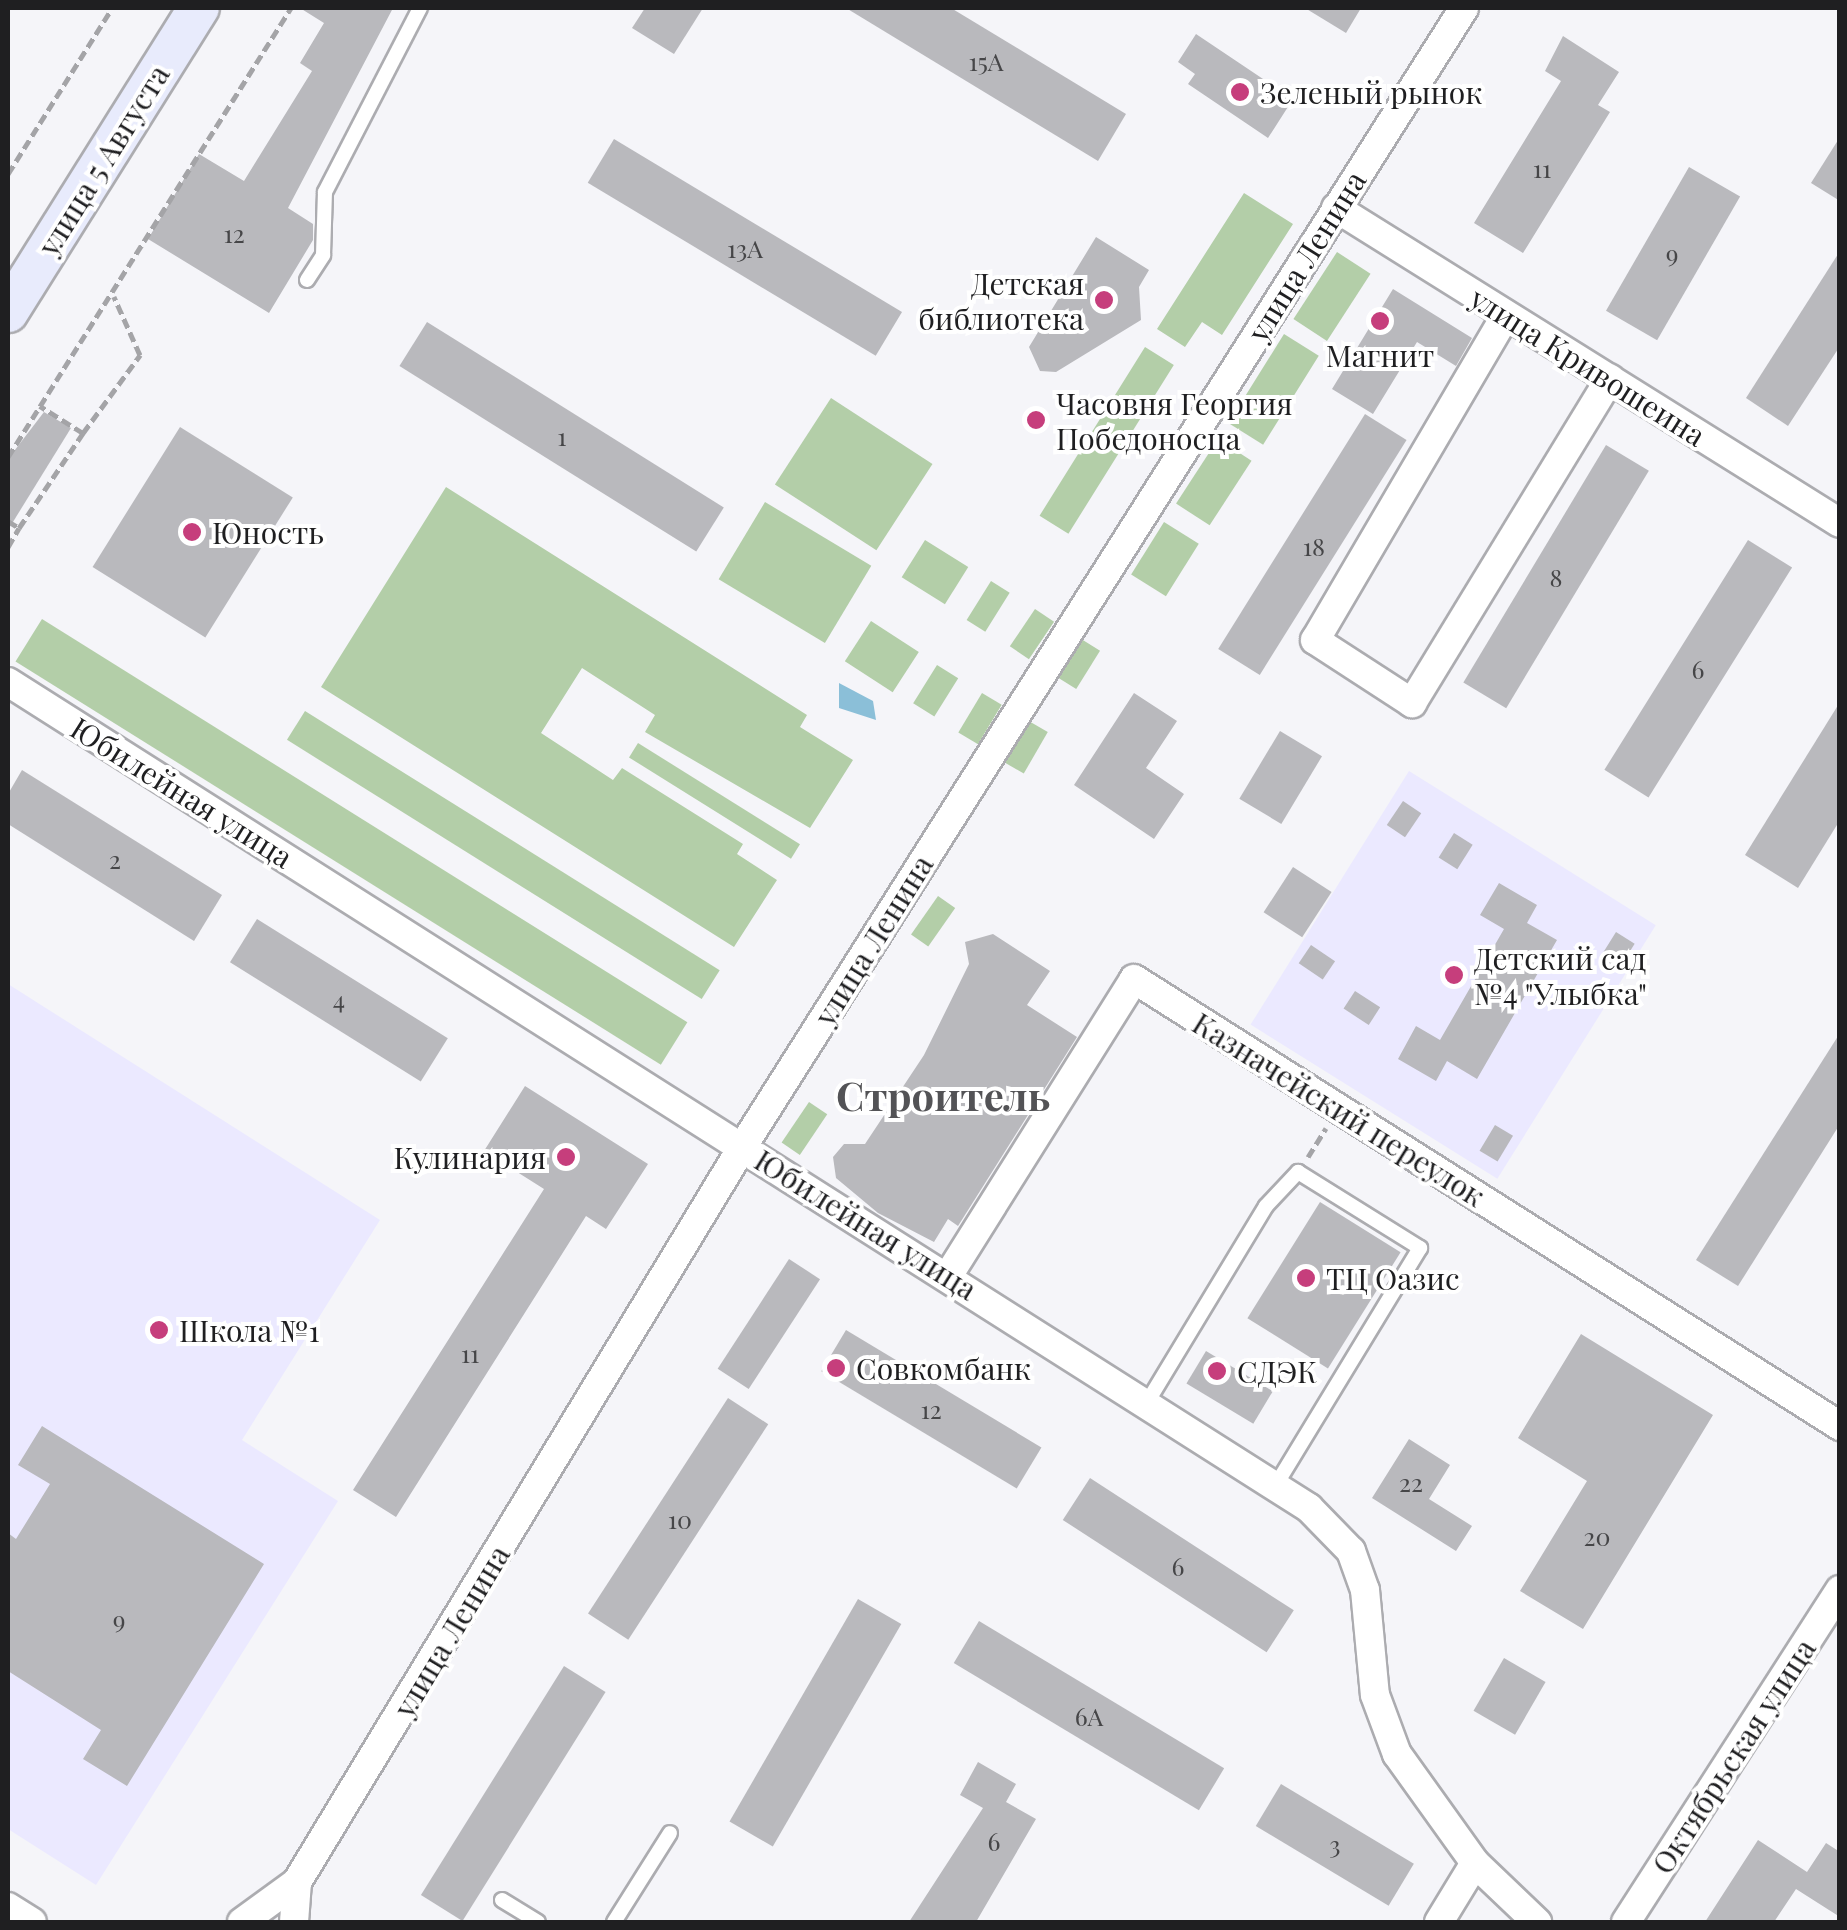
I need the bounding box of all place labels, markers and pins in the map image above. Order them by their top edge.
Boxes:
place label: Зеленый рынок [1260,74,1482,110]
marker: Зеленый рынок [1229,81,1251,103]
place label: Детская библиотека [918,265,1084,336]
marker: Детская библиотека [1093,289,1115,311]
marker: Магнит [1369,310,1391,332]
place label: Магнит [1326,337,1434,373]
place label: Часовня Георгия Победоносца [1056,385,1293,456]
marker: Часовня Георгия Победоносца [1025,409,1047,431]
place label: Юность [212,514,324,550]
marker: Юность [181,521,203,543]
place label: Детский сад №4 "Улыбка" [1474,940,1647,1010]
marker: Детский сад №4 "Улыбка" [1443,964,1465,986]
place label: Кулинария [394,1139,546,1175]
marker: Кулинария [555,1146,577,1168]
place label: ТЦ Оазис [1326,1260,1460,1296]
marker: ТЦ Оазис [1295,1267,1317,1289]
place label: Школа №1 [179,1312,320,1348]
marker: Школа №1 [148,1319,170,1341]
place label: Совкомбанк [856,1350,1031,1386]
place label: СДЭК [1237,1353,1317,1389]
marker: Совкомбанк [825,1357,847,1379]
marker: СДЭК [1206,1360,1228,1382]

